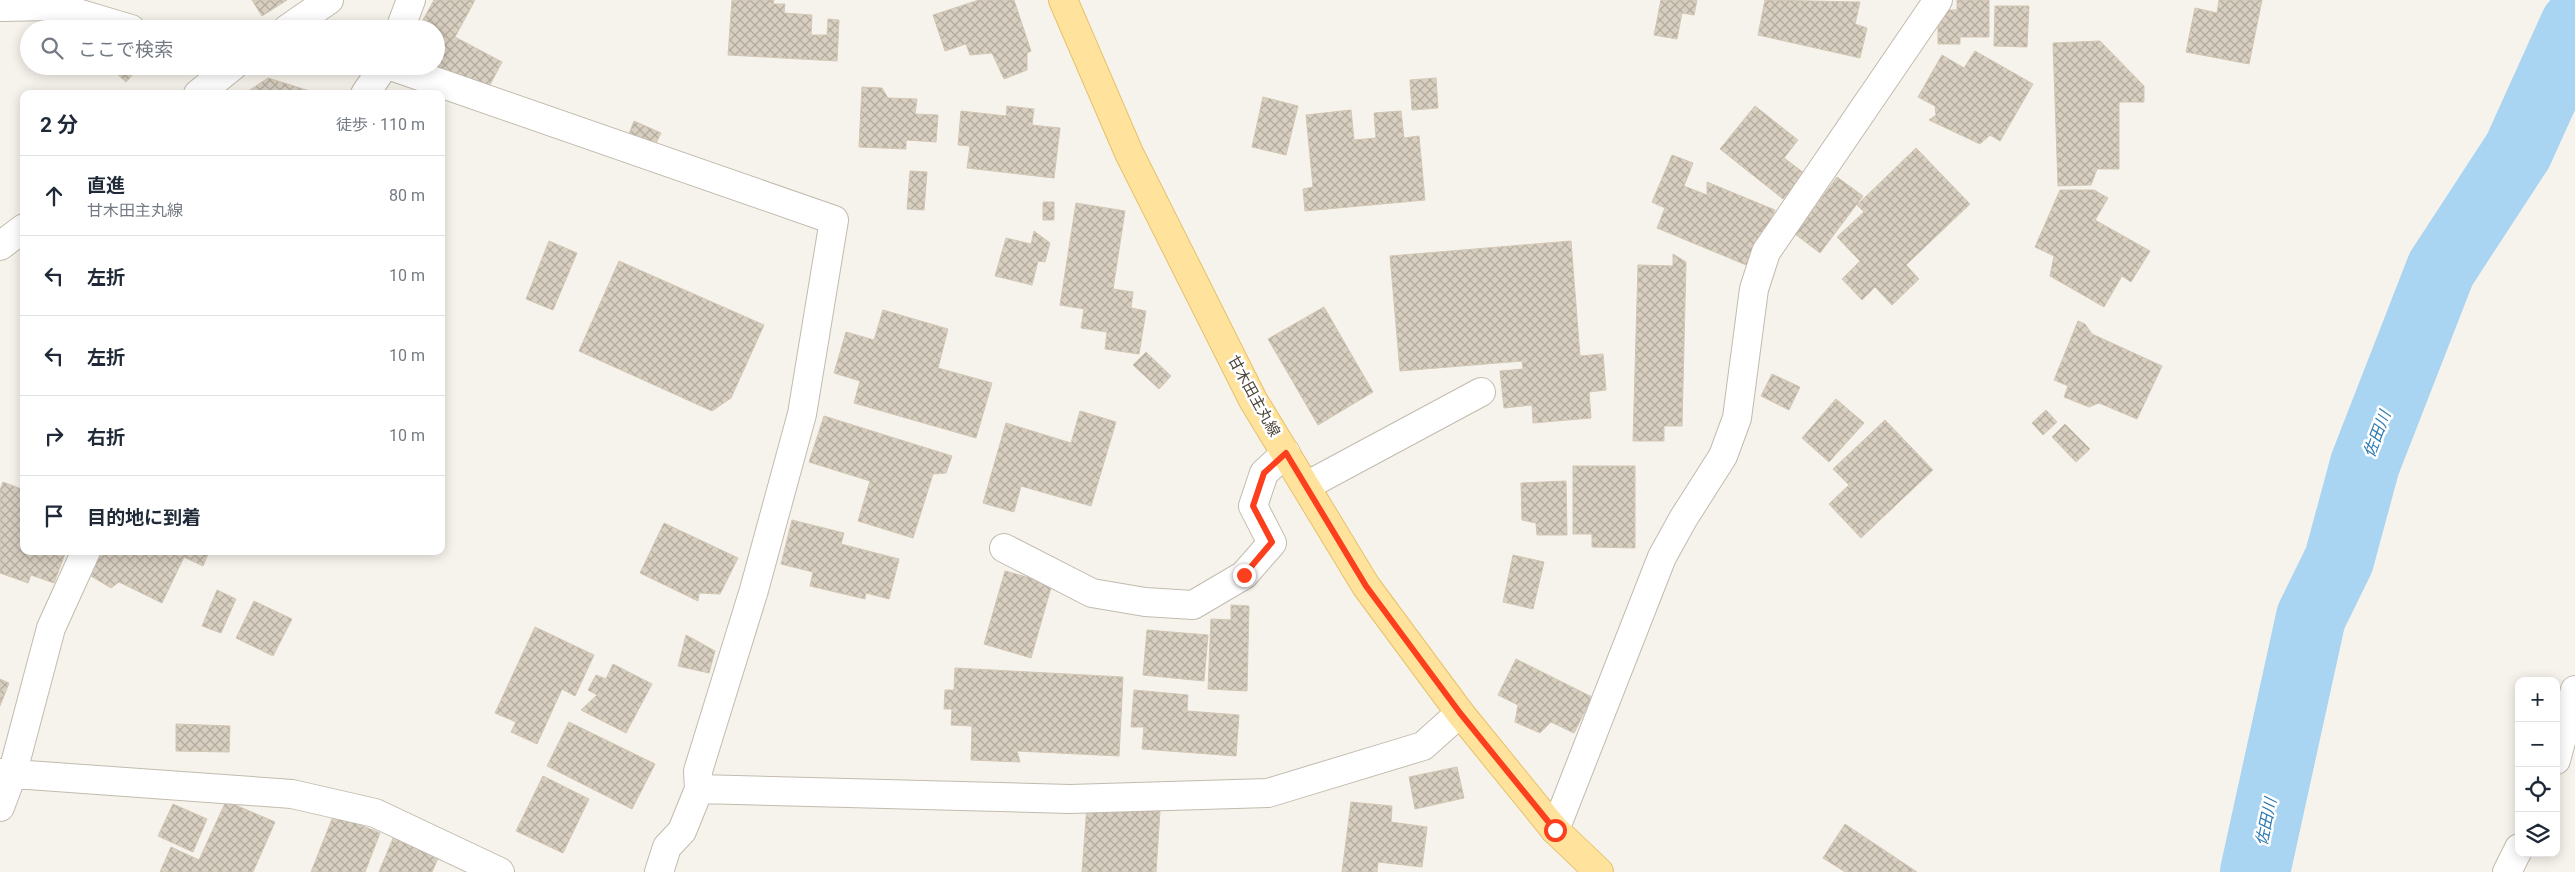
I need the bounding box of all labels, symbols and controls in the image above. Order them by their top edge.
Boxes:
search box [20,20,445,75]
icon: search [38,34,66,62]
text: ここで検索 [78,38,173,61]
text: 2 分 [40,113,78,137]
text: 徒歩 · 110 m [336,115,425,134]
text: 直進 [87,174,125,197]
icon: ahead [40,182,68,210]
text: 80 m [389,186,425,205]
text: 甘木田主丸線 [87,201,183,220]
icon: left [40,262,68,290]
text: 左折 [87,266,125,289]
text: 10 m [389,266,425,285]
icon: left [40,342,68,370]
text: 左折 [87,346,125,369]
text: 10 m [389,346,425,365]
street label: 甘木田主丸線 [1224,352,1284,440]
water label: 佐田川 [2360,406,2395,460]
icon: right [40,422,68,450]
text: 右折 [87,426,125,449]
text: 10 m [389,426,425,445]
icon: arrive [40,502,68,530]
text: 目的地に到着 [87,506,201,529]
route end [1233,564,1256,587]
map controls [2515,677,2560,857]
button: + [2515,677,2560,722]
button: − [2515,722,2560,767]
button: locate [2515,767,2560,812]
water label: 佐田川 [2252,795,2281,847]
button: layers [2515,812,2560,857]
route start [1544,819,1567,842]

